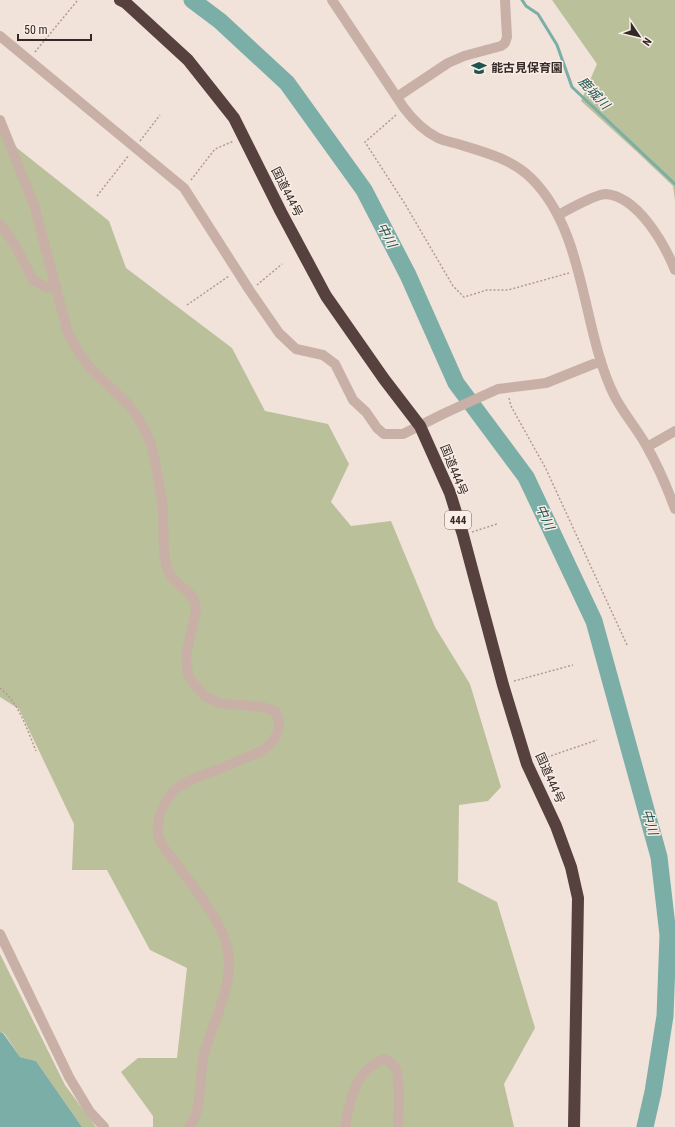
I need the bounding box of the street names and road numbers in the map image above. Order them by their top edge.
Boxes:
street label: 国道444号 [269,165,305,219]
street label: 国道444号 [437,442,471,498]
road number: 444 [445,511,471,529]
street label: 国道444号 [533,751,567,805]

